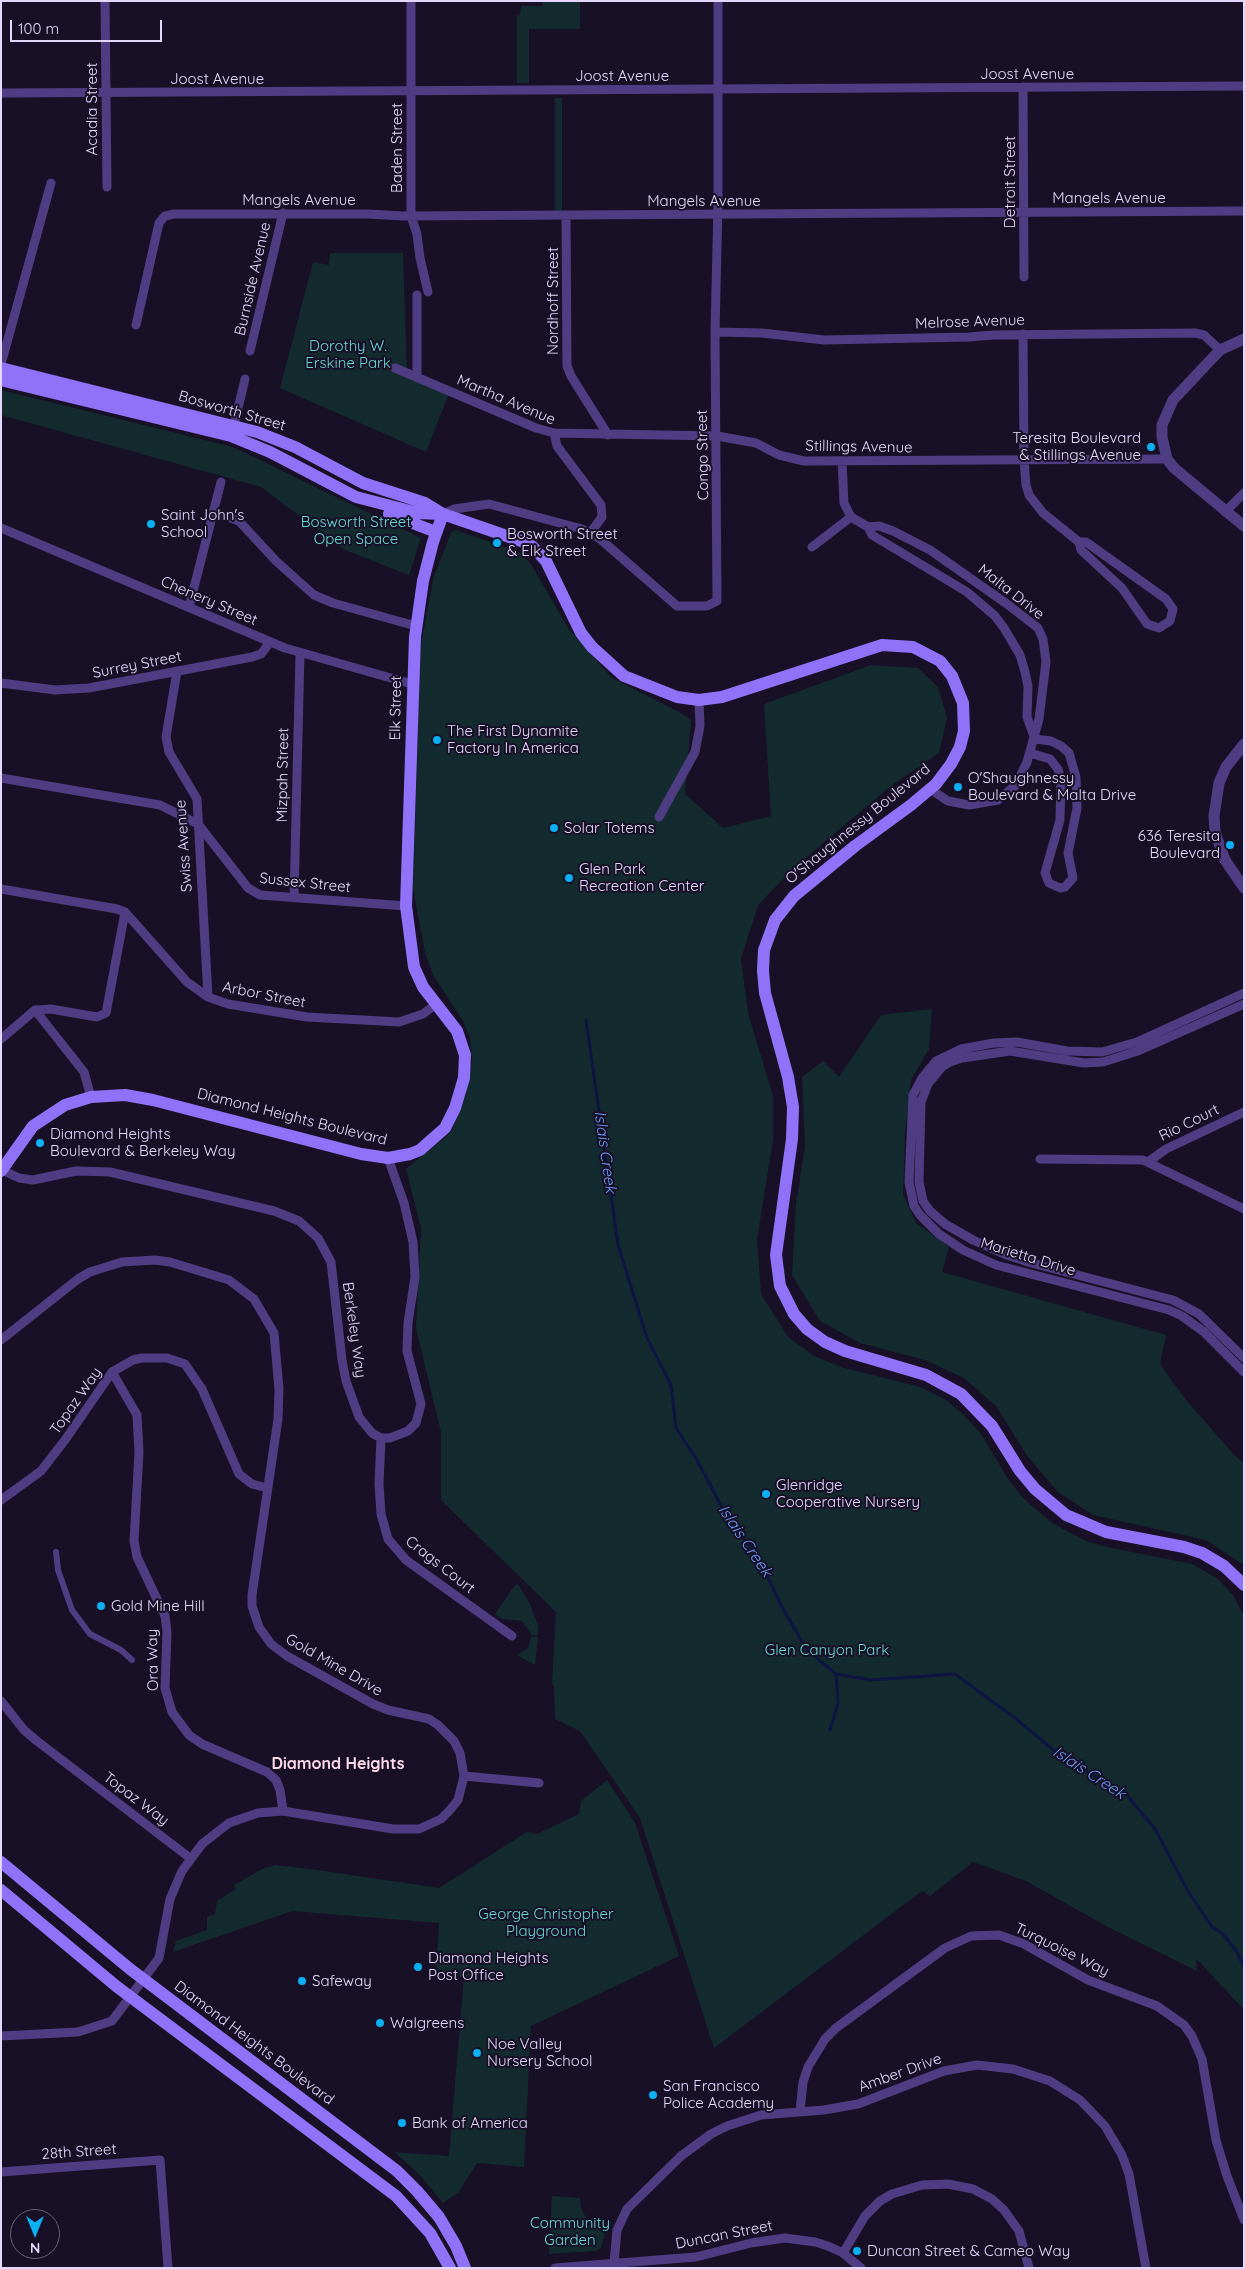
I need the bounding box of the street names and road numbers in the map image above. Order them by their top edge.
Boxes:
street label: Acadia Street [83,62,101,156]
street label: Joost Avenue [980,65,1074,83]
street label: Joost Avenue [575,67,669,85]
street label: Joost Avenue [170,70,264,88]
street label: Baden Street [388,103,406,193]
street label: Detroit Street [1001,136,1019,228]
street label: Mangels Avenue [1052,189,1166,207]
street label: Mangels Avenue [242,191,356,209]
street label: Mangels Avenue [647,192,761,210]
street label: Burnside Avenue [231,220,275,338]
street label: Nordhoff Street [544,247,562,355]
street label: Melrose Avenue [915,311,1025,333]
street label: Martha Avenue [454,371,558,429]
street label: Bosworth Street [176,387,288,435]
street label: Congo Street [693,409,713,501]
street label: Stillings Avenue [805,437,913,457]
street label: Malta Drive [974,561,1048,623]
street label: Chenery Street [158,573,260,629]
street label: Surrey Street [91,648,183,682]
street label: Elk Street [386,675,406,741]
street label: Mizpah Street [273,728,293,822]
street label: O'Shaughnessy Boulevard [782,760,934,888]
street label: Swiss Avenue [172,799,196,893]
street label: Sussex Street [258,869,352,897]
street label: Arbor Street [221,978,307,1012]
street label: Diamond Heights Boulevard [195,1085,389,1149]
street label: Rio Court [1156,1101,1222,1145]
street label: Marietta Drive [978,1234,1078,1280]
street label: Berkeley Way [338,1281,370,1379]
street label: Topaz Way [46,1364,106,1438]
street label: Crags Court [402,1532,478,1598]
street label: Ora Way [143,1629,163,1691]
street label: Gold Mine Drive [282,1630,386,1700]
street label: Topaz Way [100,1768,172,1830]
street label: Turquoise Way [1012,1919,1112,1981]
street label: Diamond Heights Boulevard [171,1977,337,2109]
street label: Amber Drive [856,2050,944,2096]
street label: 28th Street [41,2140,117,2164]
street label: Duncan Street [674,2217,774,2253]

